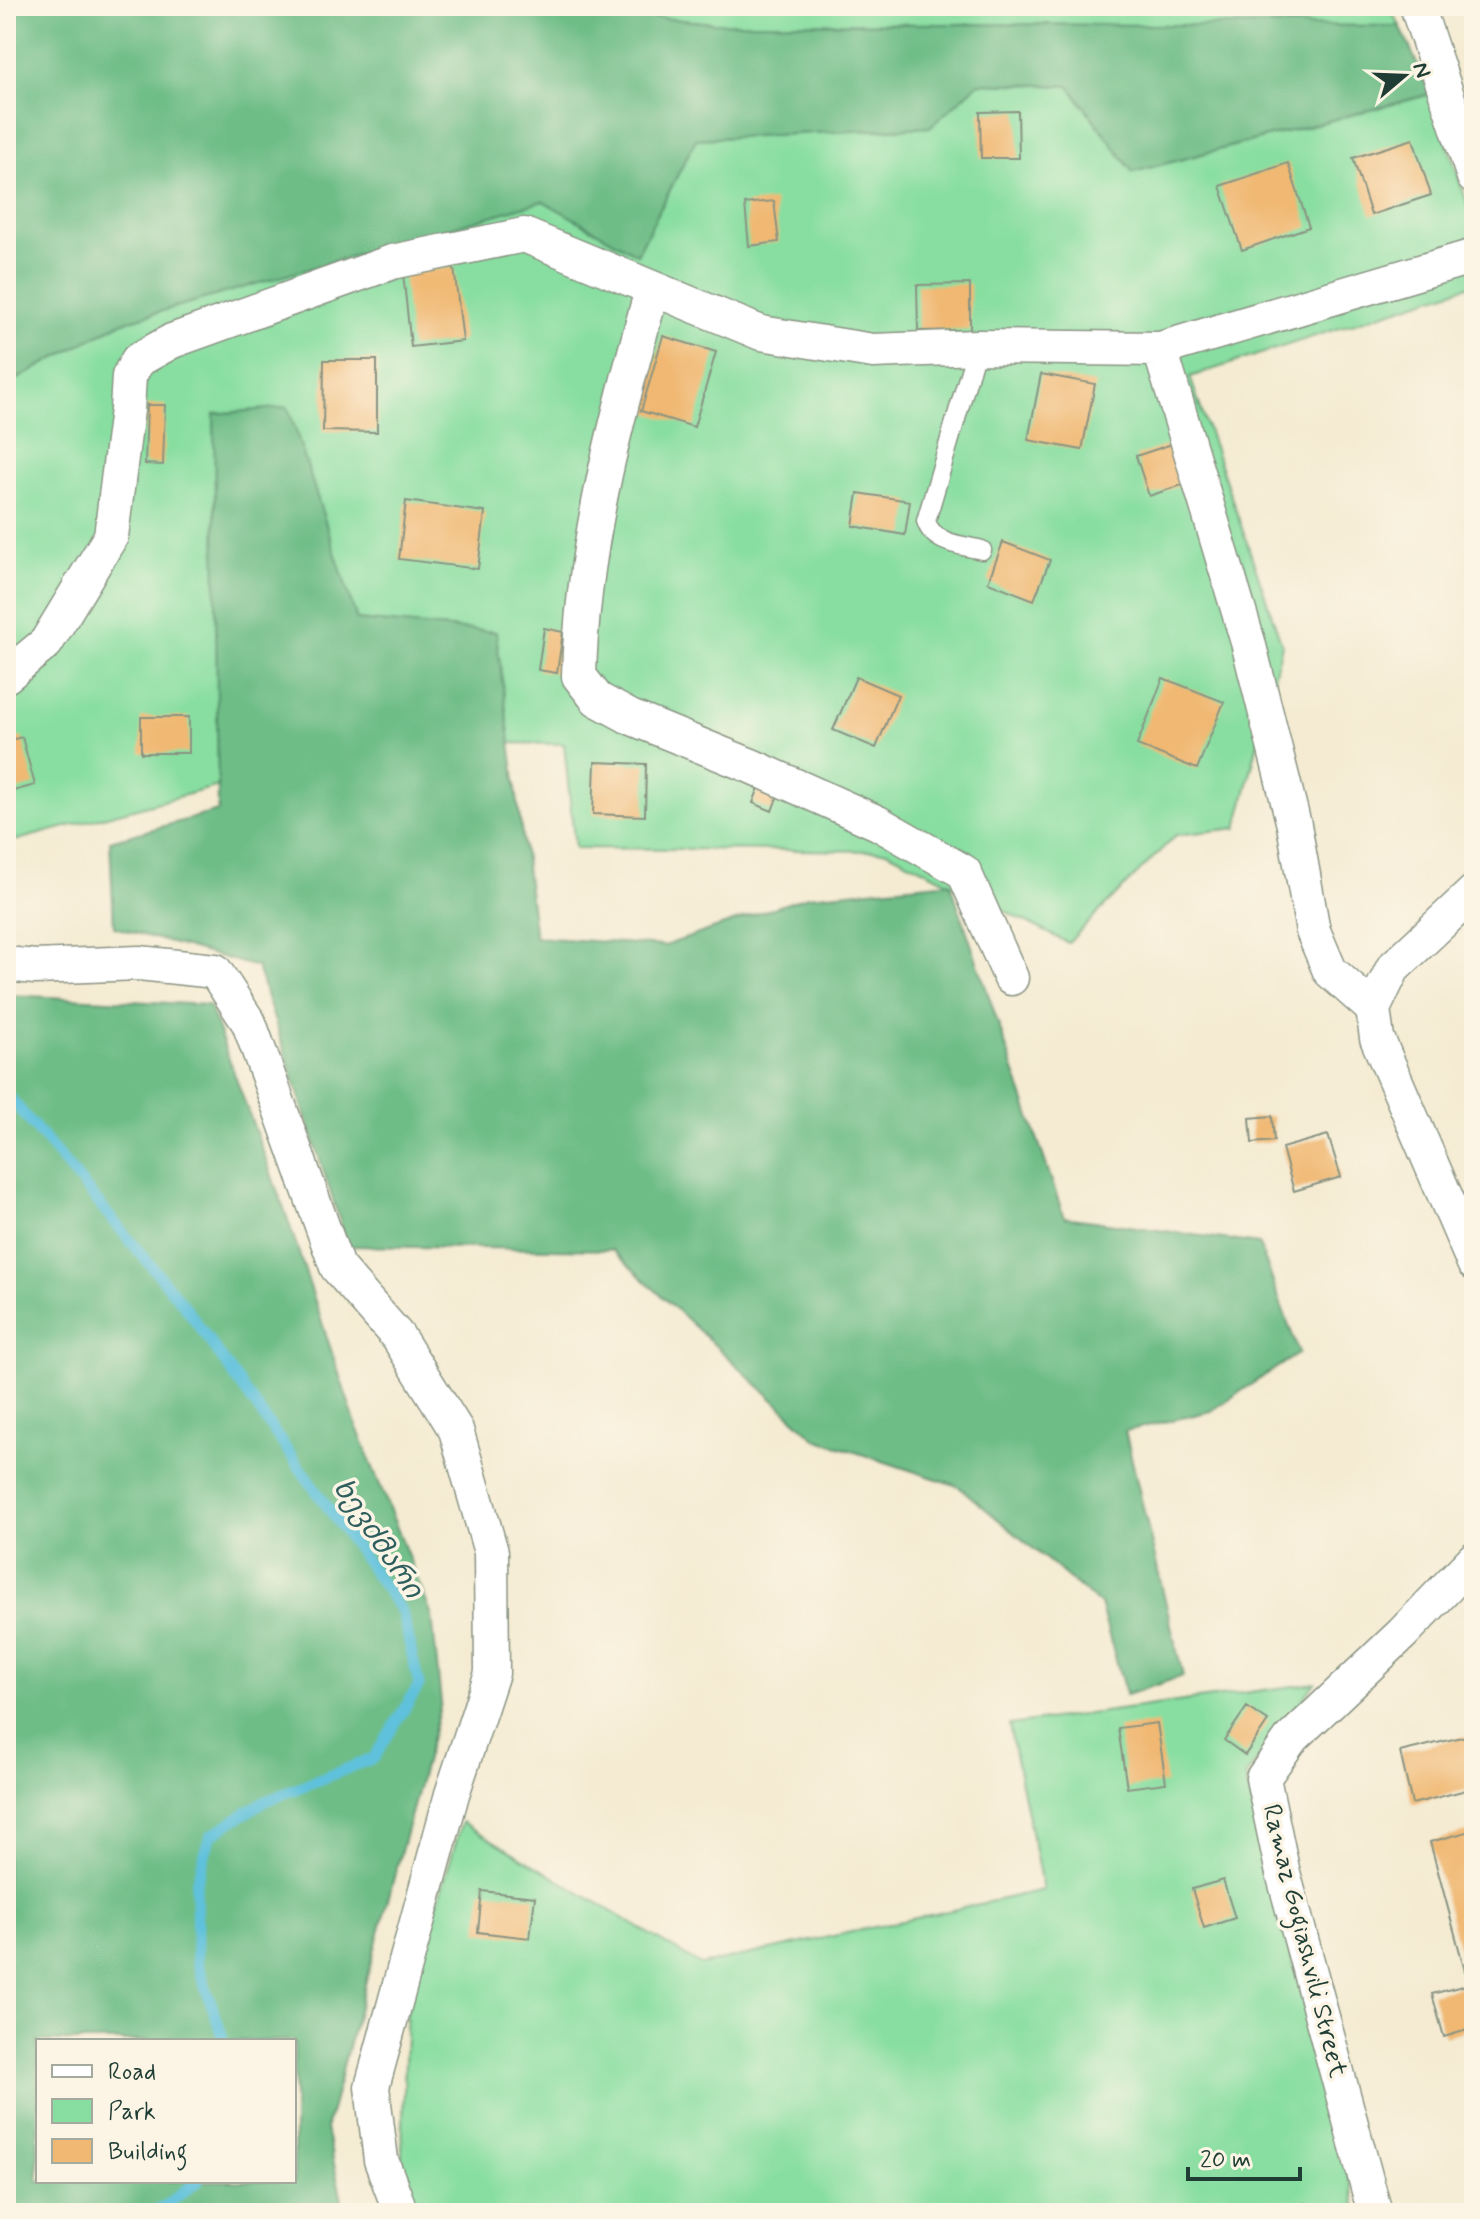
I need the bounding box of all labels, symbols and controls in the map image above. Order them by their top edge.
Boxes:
north arrow [1364,36,1444,116]
text: N [1405,59,1437,82]
water label: ხევძმარი [323,1472,432,1608]
street label: Ramaz Gogiashvili Street [1251,1801,1354,2082]
legend [36,2039,296,2183]
text: Road [108,2057,156,2088]
text: Park [108,2097,156,2128]
scale bar [1188,2131,1300,2181]
text: Building [108,2137,188,2171]
text: 20 m [1200,2145,1251,2176]

